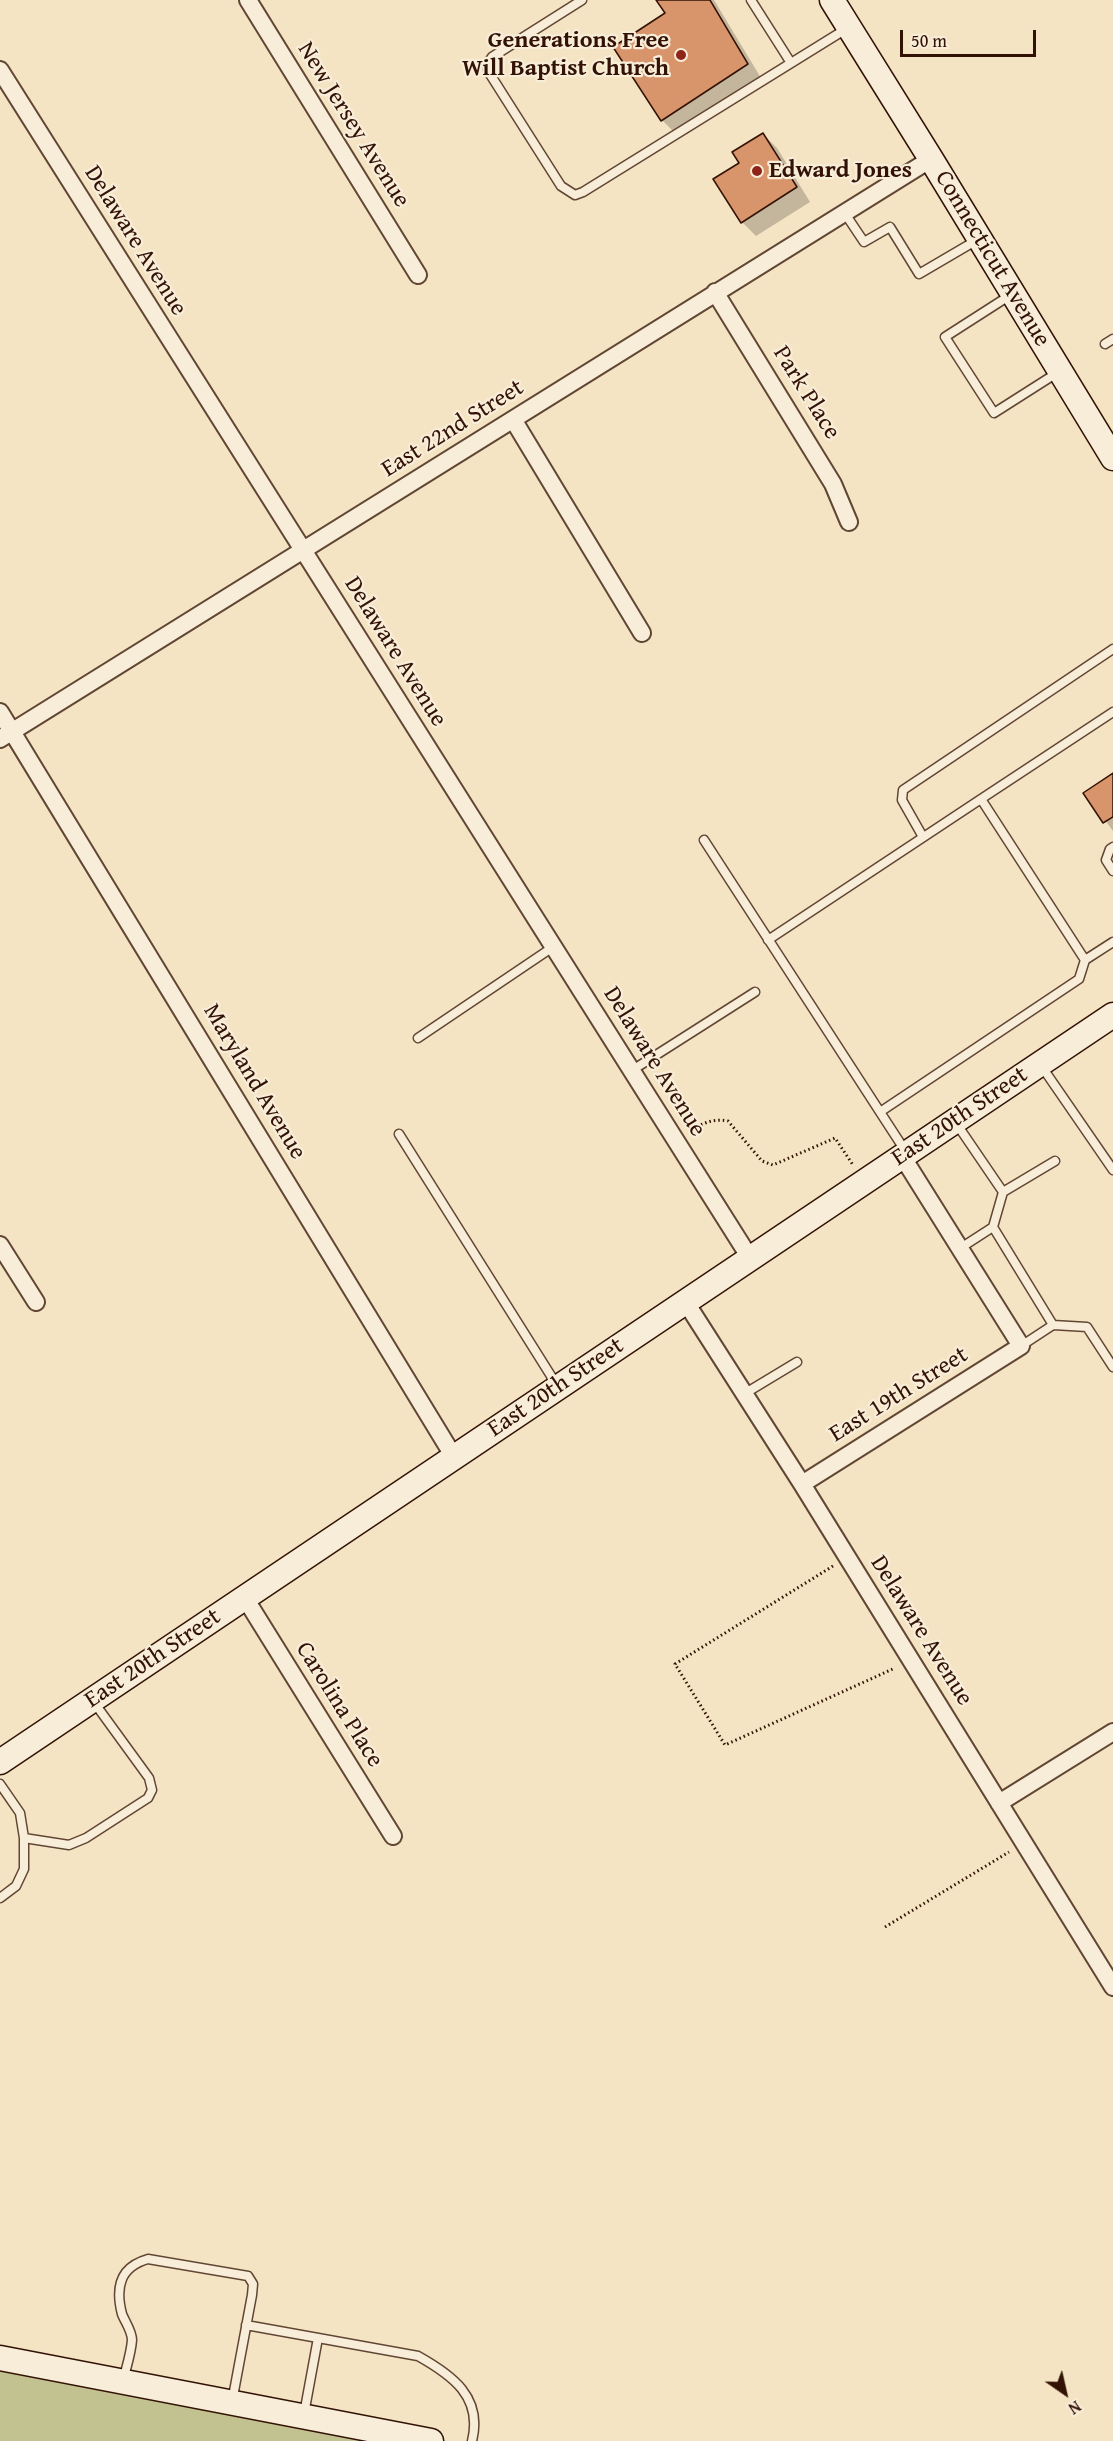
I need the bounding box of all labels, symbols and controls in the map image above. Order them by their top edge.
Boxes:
scale bar [903,18,1040,56]
place label: Generations Free Will Baptist Church [462,27,669,83]
text: 50 m [911,27,947,54]
street label: New Jersey Avenue [291,37,415,213]
marker: Generations Free Will Baptist Church [674,48,688,62]
place label: Edward Jones [769,157,912,185]
street label: Delaware Avenue [77,161,193,321]
marker: Edward Jones [750,164,764,178]
street label: Connecticut Avenue [928,166,1056,352]
street label: Park Place [766,341,846,445]
street label: East 22nd Street [377,374,529,484]
street label: Delaware Avenue [337,572,453,732]
street label: Delaware Avenue [596,982,712,1142]
street label: Maryland Avenue [196,999,312,1165]
street label: East 20th Street [887,1061,1033,1173]
street label: East 20th Street [483,1332,629,1444]
street label: East 19th Street [824,1341,974,1449]
street label: Delaware Avenue [863,1551,979,1711]
street label: East 20th Street [80,1603,226,1715]
street label: Carolina Place [289,1637,389,1773]
north arrow [1035,2363,1095,2423]
text: N [1064,2395,1086,2421]

